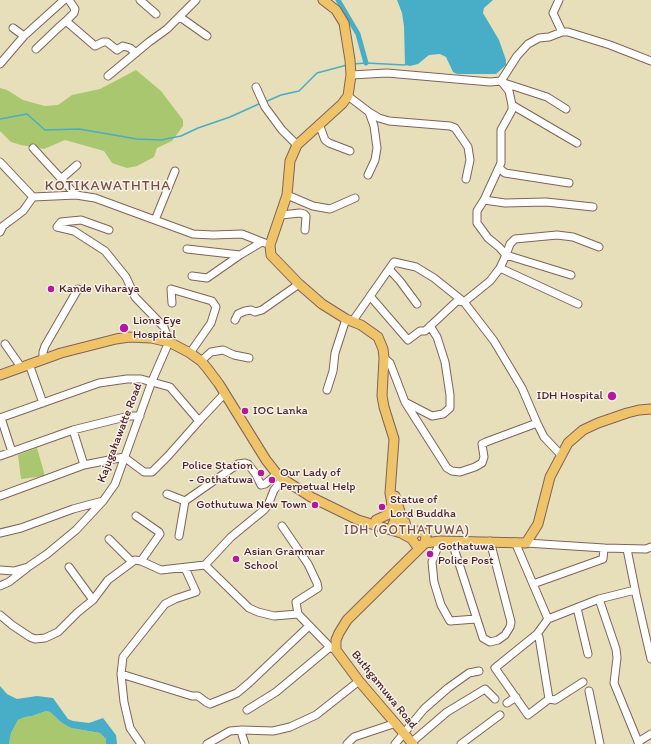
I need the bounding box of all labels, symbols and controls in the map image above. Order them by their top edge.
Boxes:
district label: KOTIKAWATHTHA [45,178,171,194]
place label: Kande Viharaya [59,282,140,296]
marker: Kande Viharaya [46,284,56,294]
place label: Lions Eye Hospital [133,314,181,342]
marker: Lions Eye Hospital [118,322,130,334]
street label: Kajugahawatte Road [94,381,146,485]
place label: IDH Hospital [537,389,603,403]
marker: IDH Hospital [606,390,618,402]
place label: IOC Lanka [253,404,308,418]
marker: IOC Lanka [240,406,250,416]
place label: Police Station - Gothatuwa [182,459,253,487]
place label: Our Lady of Perpetual Help [280,466,355,494]
marker: Police Station - Gothatuwa [256,468,266,478]
marker: Our Lady of Perpetual Help [267,475,277,485]
place label: Statue of Lord Buddha [390,493,456,521]
place label: Gothutuwa New Town [196,498,307,512]
marker: Gothutuwa New Town [310,500,320,510]
marker: Statue of Lord Buddha [377,502,387,512]
district label: IDH (GOTHATUWA) [343,523,471,539]
place label: Gothatuwa Police Post [438,540,494,568]
place label: Asian Grammar School [244,545,325,573]
marker: Gothatuwa Police Post [425,549,435,559]
marker: Asian Grammar School [231,554,241,564]
street label: Buthgamuwa Road [348,648,420,732]

